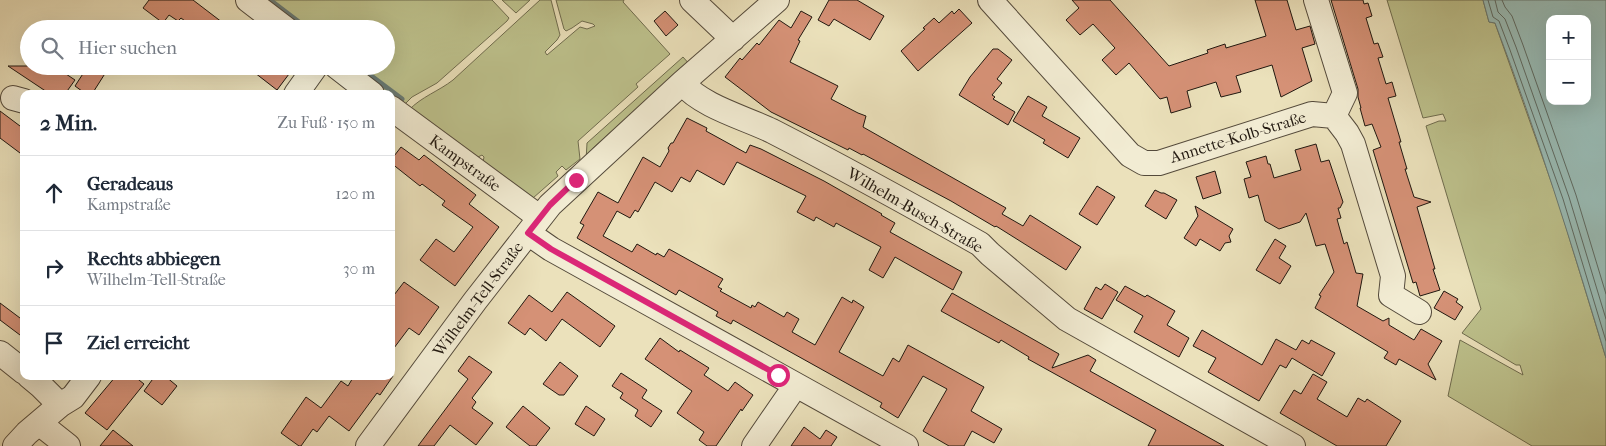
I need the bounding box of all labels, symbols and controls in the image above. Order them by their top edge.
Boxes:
map controls [1546,15,1591,105]
button: + [1546,15,1591,60]
search box [20,20,395,75]
icon: search [38,34,66,62]
text: Hier suchen [78,37,177,59]
button: − [1546,60,1591,105]
street label: Annette-Kolb-Straße [1167,107,1308,167]
text: 2 Min. [40,111,97,135]
text: Zu Fuß · 150 m [277,113,375,132]
street label: Kampstraße [426,131,505,195]
street label: Wilhelm-Busch-Straße [843,163,986,257]
route end [565,169,588,192]
text: Geradeaus [87,173,173,195]
icon: ahead [40,179,68,207]
text: 120 m [336,184,375,203]
text: Kampstraße [87,195,171,214]
street label: Wilhelm-Tell-Straße [428,238,527,361]
text: Rechts abbiegen [87,248,221,270]
icon: right [40,254,68,282]
text: 30 m [343,259,375,278]
text: Wilhelm-Tell-Straße [87,270,226,289]
icon: arrive [40,329,68,357]
text: Ziel erreicht [87,332,190,354]
route start [767,364,790,387]

